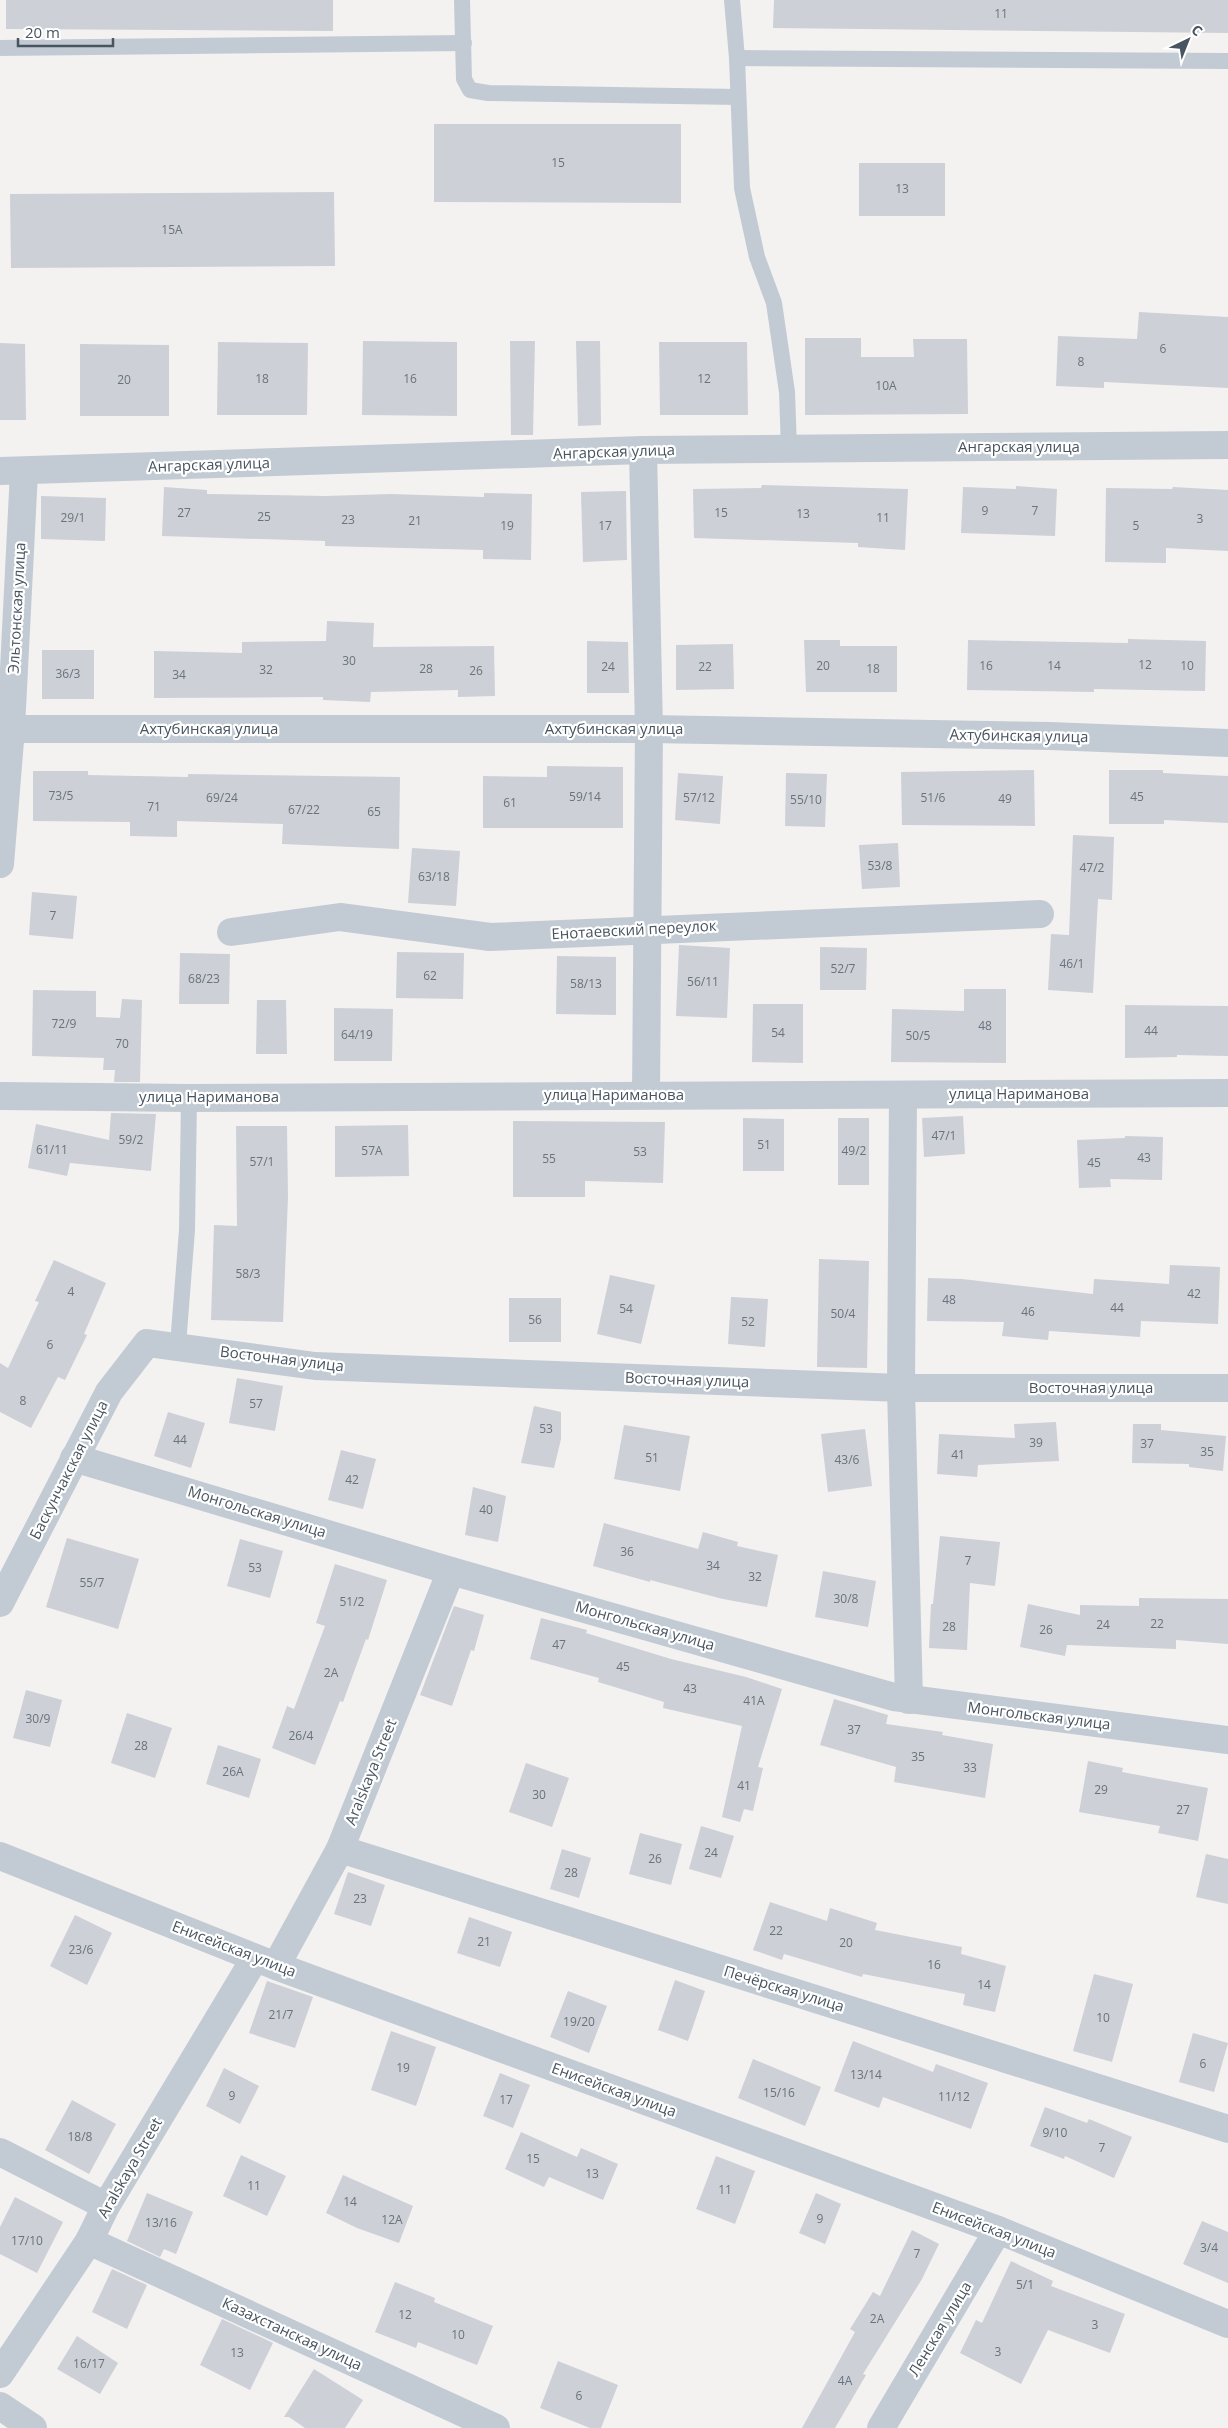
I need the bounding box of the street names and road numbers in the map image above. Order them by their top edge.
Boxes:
street label: Ангарская улица [958,436,1080,456]
street label: Ангарская улица [553,439,675,463]
street label: Ангарская улица [148,452,270,476]
street label: Эльтонская улица [3,542,29,674]
street label: Ахтубинская улица [140,718,278,738]
street label: Ахтубинская улица [545,718,683,738]
street label: Ахтубинская улица [950,724,1089,746]
street label: Енотаевский переулок [551,915,717,943]
street label: улица Нариманова [949,1083,1089,1103]
street label: улица Нариманова [544,1084,684,1104]
street label: улица Нариманова [139,1086,279,1106]
street label: Восточная улица [219,1340,345,1376]
street label: Восточная улица [624,1367,750,1391]
street label: Восточная улица [1029,1377,1153,1397]
street label: Баскунчакская улица [24,1397,112,1542]
street label: Монгольская улица [186,1480,329,1542]
street label: Монгольская улица [573,1596,717,1654]
street label: Монгольская улица [967,1696,1112,1734]
street label: Aralskaya Street [340,1716,400,1828]
street label: Енисейская улица [169,1915,299,1981]
street label: Печёрская улица [722,1960,847,2016]
street label: Енисейская улица [549,2057,679,2121]
street label: Aralskaya Street [92,2114,166,2221]
street label: Енисейская улица [929,2196,1059,2262]
street label: Ленская улица [903,2277,975,2380]
street label: Казахстанская улица [219,2292,365,2374]

